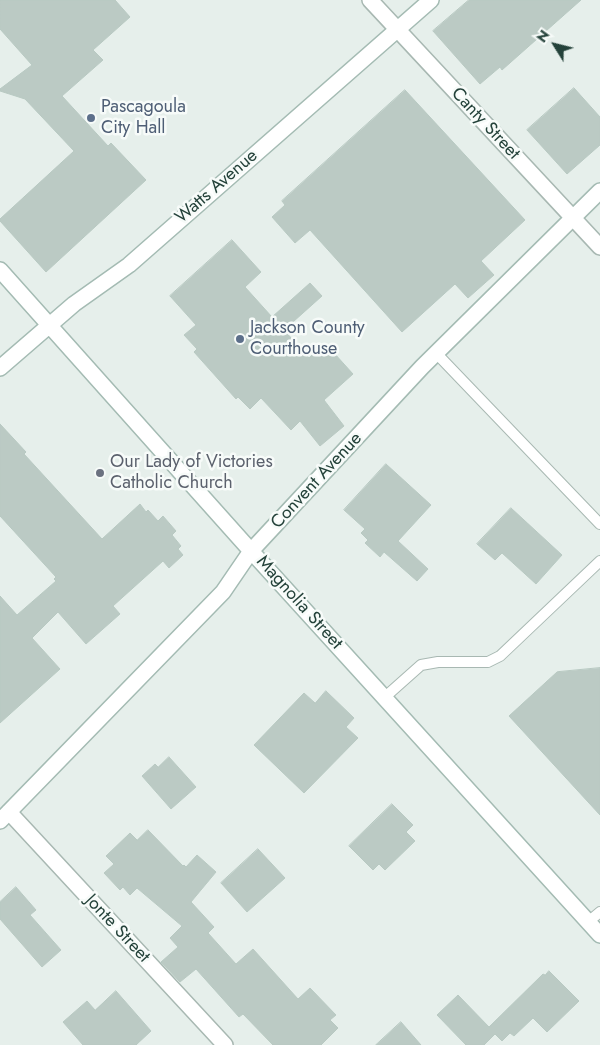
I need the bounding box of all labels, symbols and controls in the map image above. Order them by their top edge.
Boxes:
north arrow [530,20,580,70]
text: N [532,26,554,47]
street label: Canty Street [446,83,524,165]
place label: Pascagoula City Hall [101,97,186,140]
marker: Pascagoula City Hall [85,112,97,124]
street label: Watts Avenue [171,145,263,229]
place label: Jackson County Courthouse [250,318,365,360]
marker: Jackson County Courthouse [234,333,246,345]
street label: Convent Avenue [267,428,367,534]
place label: Our Lady of Victories Catholic Church [110,452,273,494]
marker: Our Lady of Victories Catholic Church [94,467,106,479]
street label: Magnolia Street [251,552,347,654]
street label: Jonte Street [80,890,154,968]

